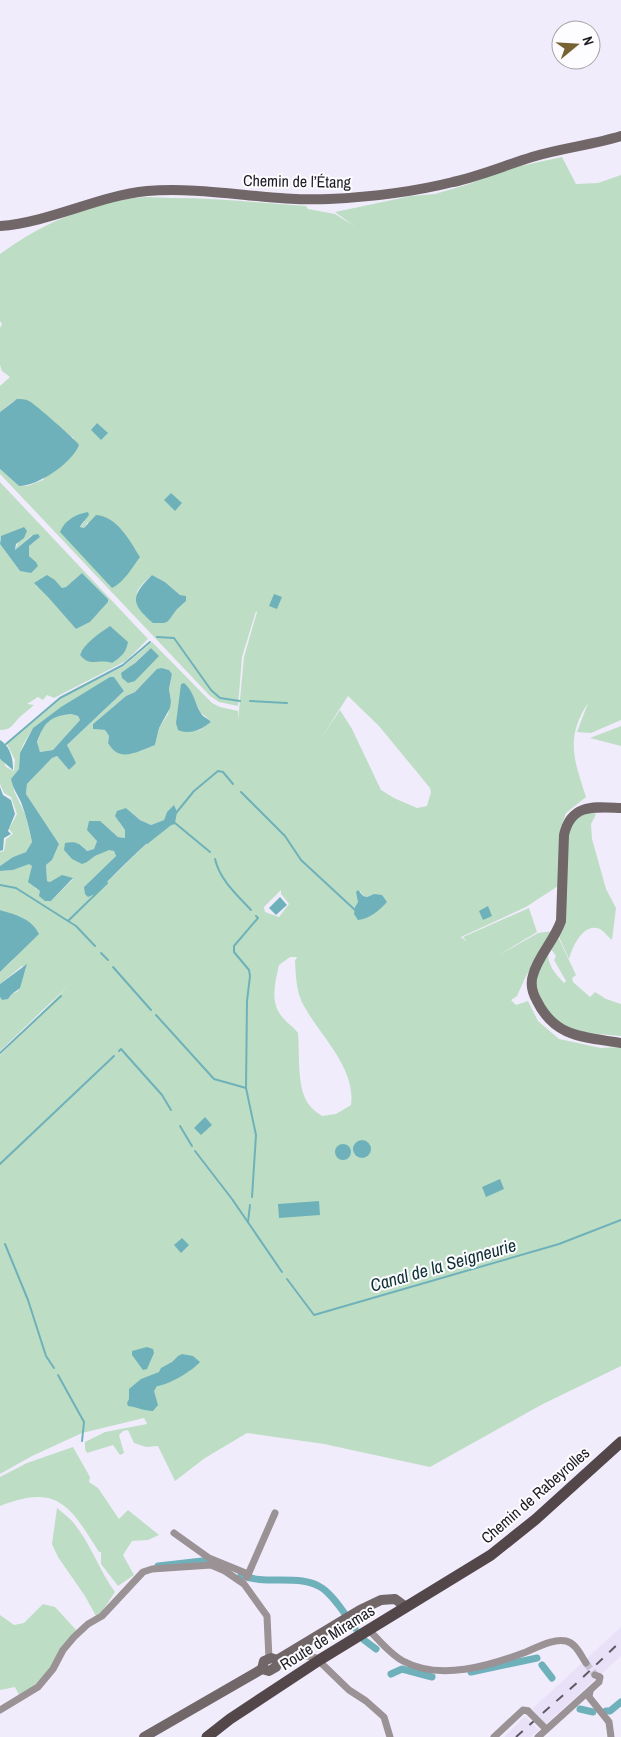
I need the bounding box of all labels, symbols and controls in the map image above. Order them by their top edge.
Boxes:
north arrow [551,20,601,70]
text: N [579,34,598,48]
street label: Chemin de l’Étang [243,169,352,193]
water label: Canal de la Seigneurie [367,1232,519,1298]
street label: Chemin de Rabeyrolles [476,1442,594,1548]
street label: Route de Miramas [275,1599,379,1675]

